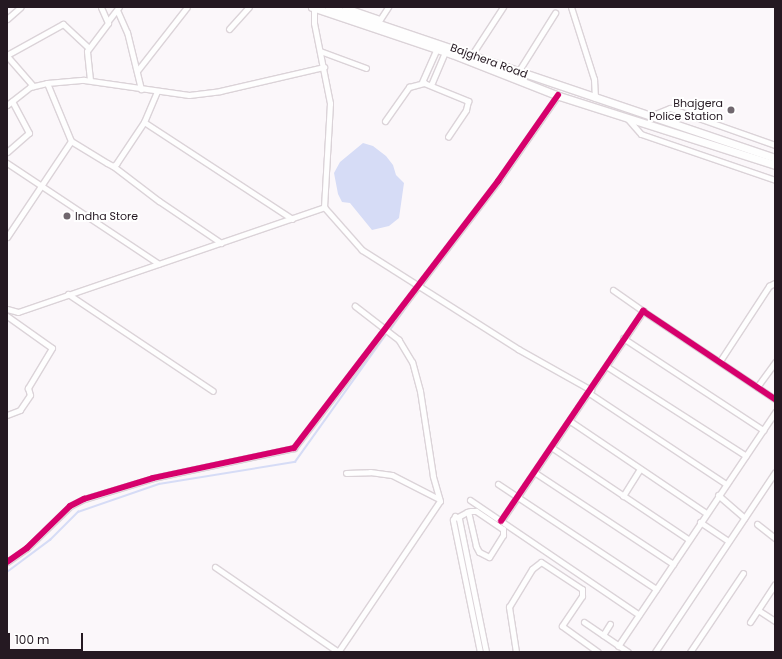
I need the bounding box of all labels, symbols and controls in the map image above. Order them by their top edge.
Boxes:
street label: Bajghera Road [449,41,529,81]
place label: Bhajgera Police Station [649,97,723,123]
marker: Bhajgera Police Station [726,105,736,115]
place label: Indha Store [75,209,138,223]
marker: Indha Store [62,211,72,221]
scale bar [10,625,85,651]
text: 100 m [15,631,49,648]

